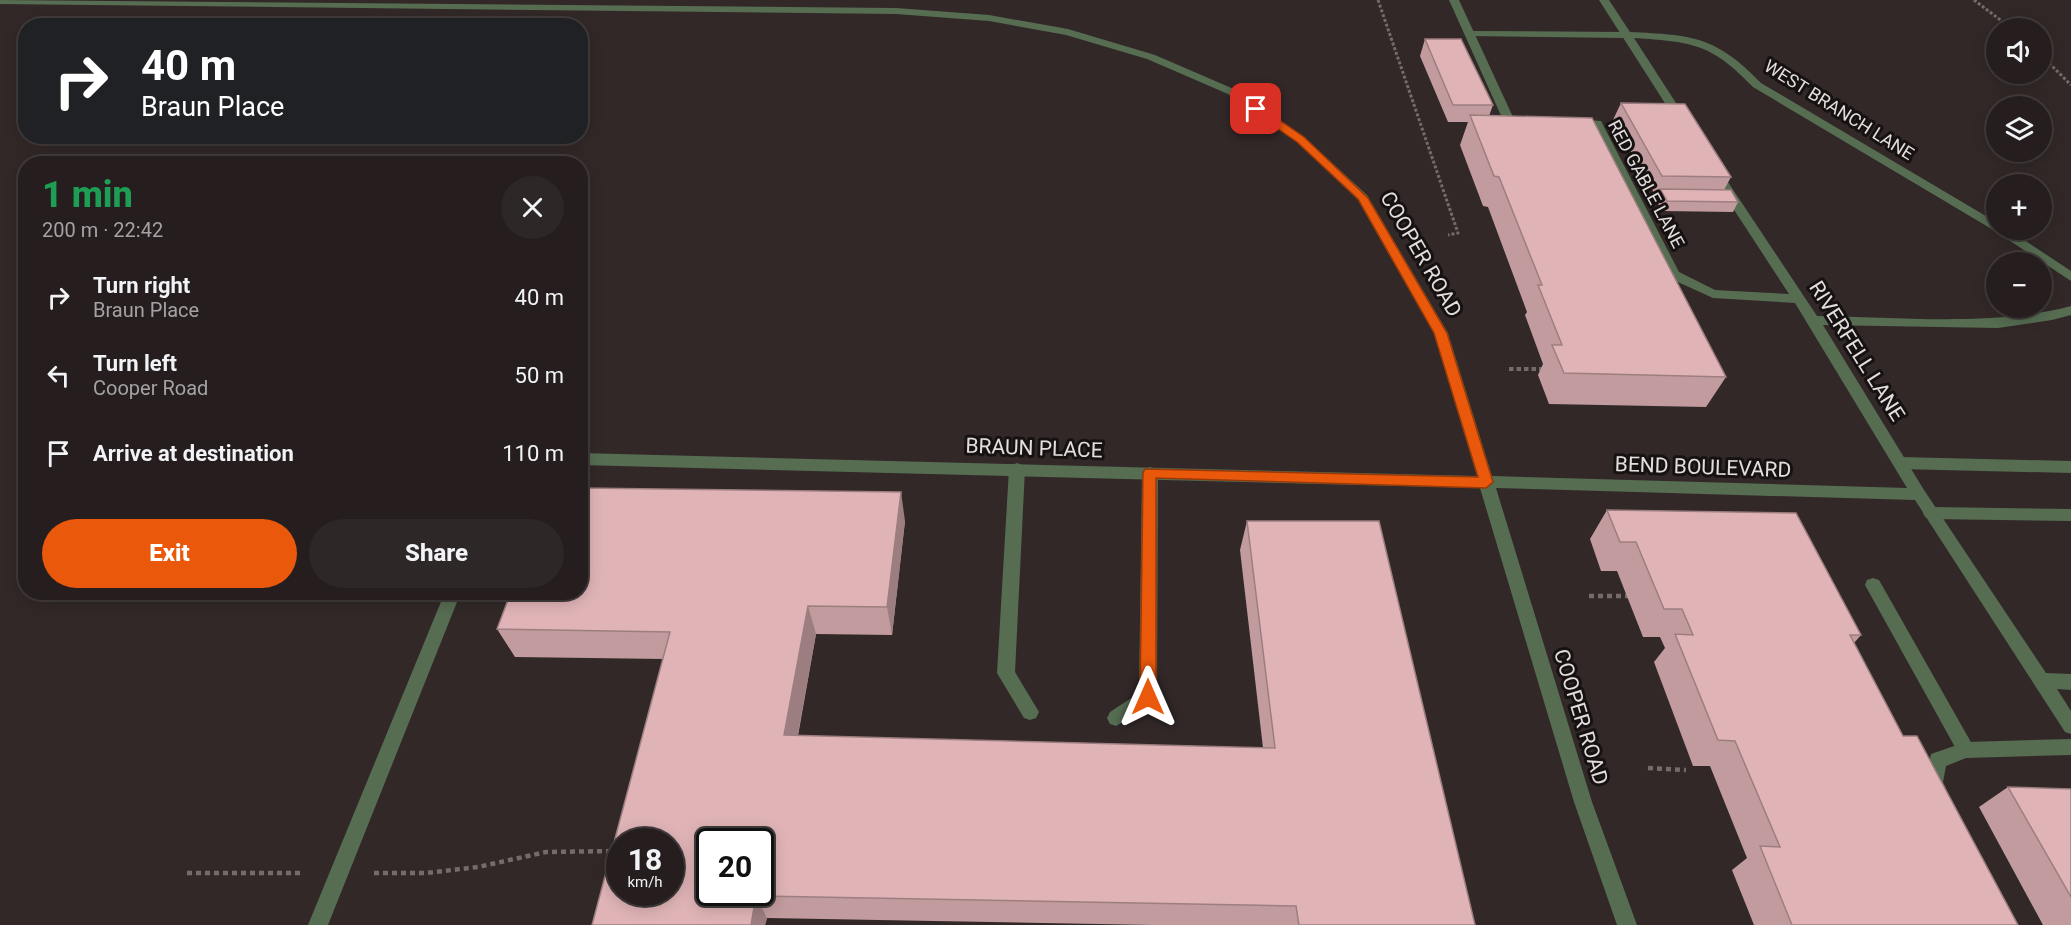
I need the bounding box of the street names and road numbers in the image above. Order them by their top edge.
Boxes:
street label: WEST BRANCH LANE [1761,55,1918,164]
street label: RED GABLE LANE [1604,116,1689,251]
street label: COOPER ROAD [1375,187,1467,321]
street label: RIVERFELL LANE [1804,277,1910,425]
street label: BRAUN PLACE [965,434,1103,462]
street label: BEND BOULEVARD [1614,452,1792,482]
street label: COOPER ROAD [1549,646,1613,788]

